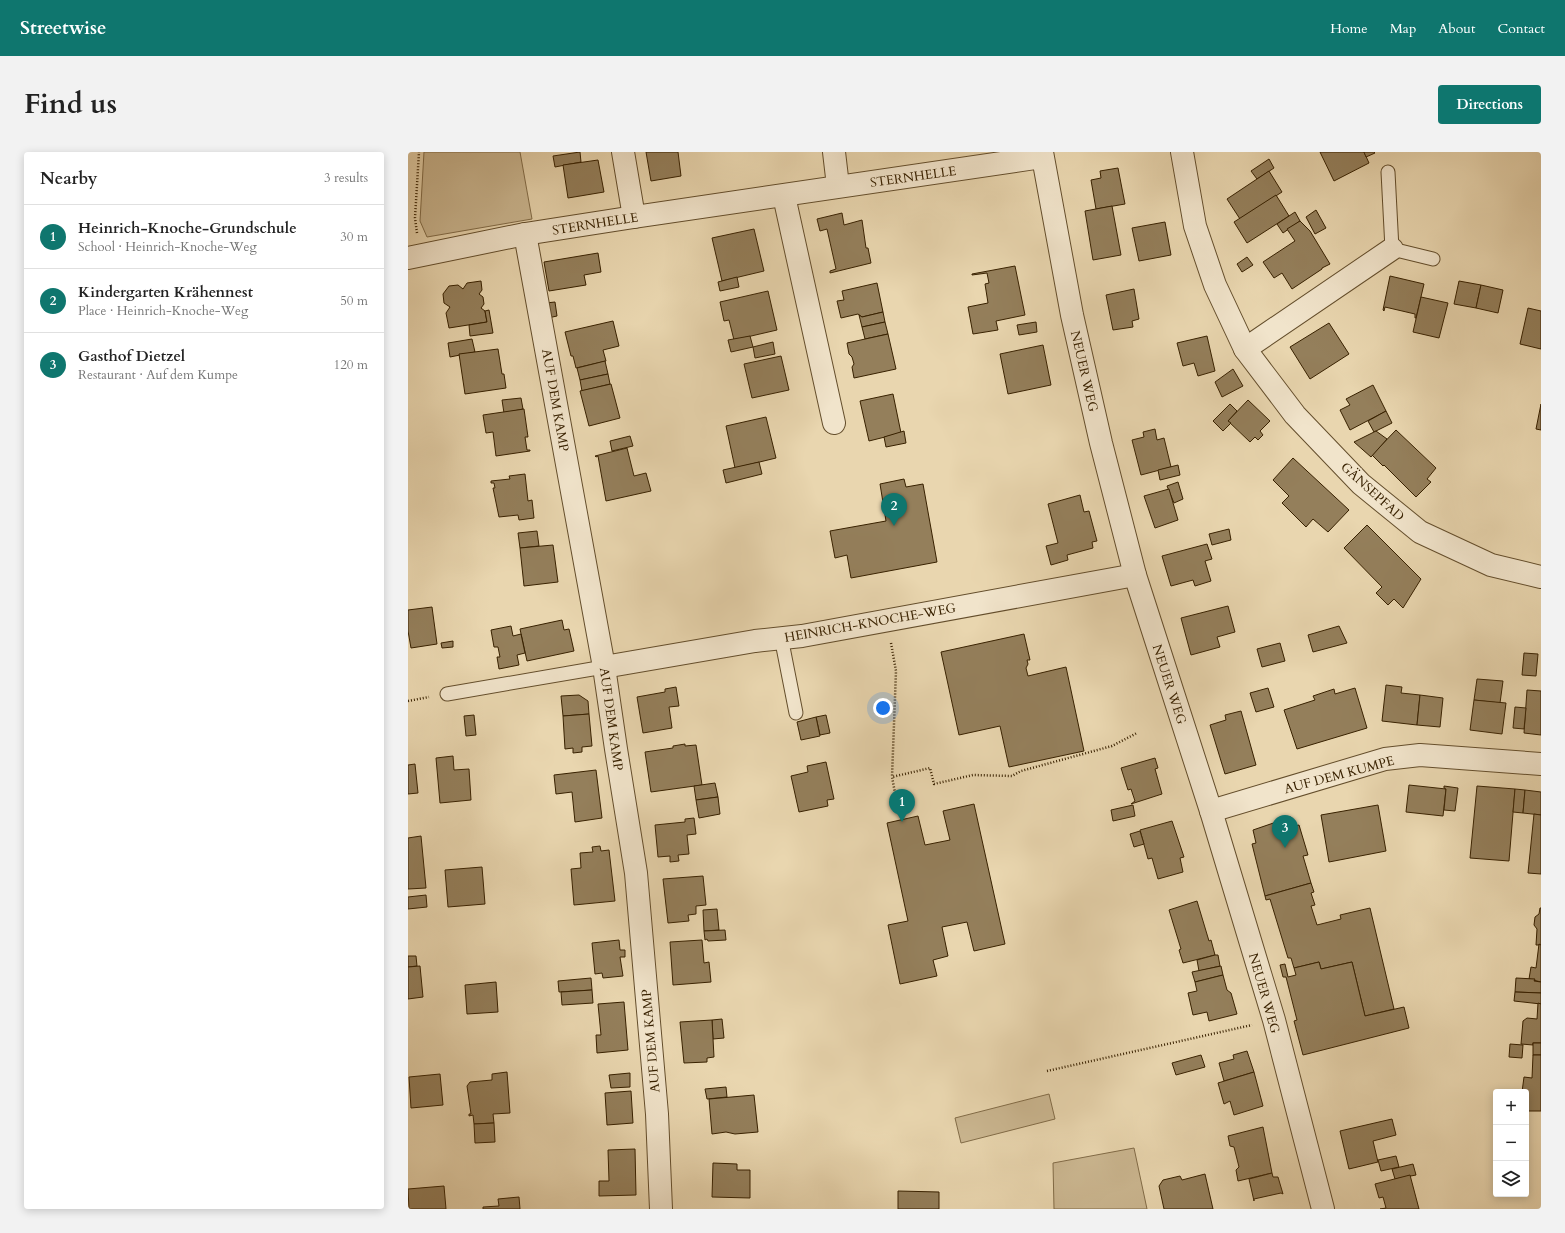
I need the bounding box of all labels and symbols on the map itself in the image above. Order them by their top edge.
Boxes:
street label: STERNHELLE [869,162,957,192]
street label: STERNHELLE [551,208,639,240]
street label: NEUER WEG [1066,329,1102,414]
street label: AUF DEM KAMP [537,347,573,453]
street label: GÄNSEPFAD [1337,458,1408,525]
pin: 2 [881,493,907,526]
street label: HEINRICH-KNOCHE-WEG [783,599,957,647]
street label: NEUER WEG [1148,642,1190,727]
street label: AUF DEM KAMP [595,666,627,772]
your location [873,698,893,718]
street label: AUF DEM KUMPE [1282,752,1396,798]
pin: 1 [889,789,915,822]
pin: 3 [1272,815,1298,848]
street label: NEUER WEG [1244,951,1284,1036]
street label: AUF DEM KAMP [637,988,664,1093]

